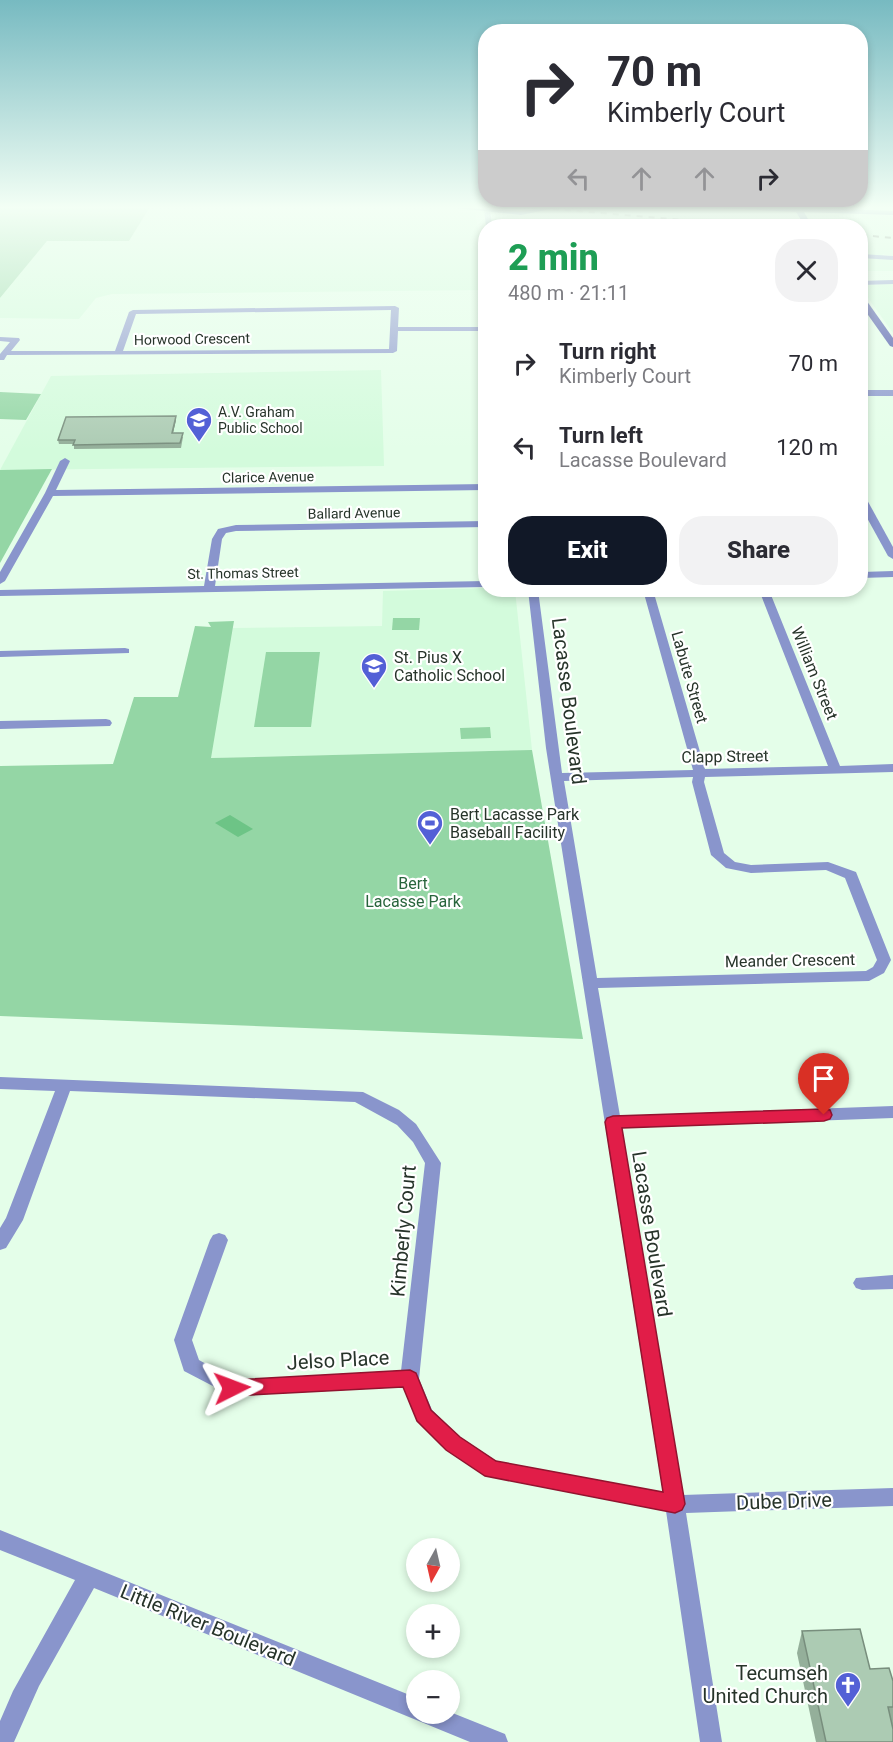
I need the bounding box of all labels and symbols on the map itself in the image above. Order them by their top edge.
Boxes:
street label: Horwood Crescent [134,330,251,348]
place label: A.V. Graham Public School [218,404,303,436]
school or university icon: A.V. Graham Public School [184,405,214,443]
street label: Clarice Avenue [222,468,314,486]
street label: Ballard Avenue [308,504,400,522]
street label: St. Thomas Street [187,564,299,582]
street label: Lacasse Boulevard [547,616,591,786]
street label: William Street [787,624,842,722]
street label: Labute Street [667,629,712,725]
place label: St. Pius X Catholic School [394,648,505,685]
school or university icon: St. Pius X Catholic School [359,651,389,689]
street label: Clapp Street [681,746,769,767]
place label: Bert Lacasse Park Baseball Facility [450,805,580,842]
sports icon: Bert Lacasse Park Baseball Facility [415,808,445,846]
park label: Bert Lacasse Park [365,874,462,911]
street label: Meander Crescent [725,950,855,971]
pin [798,1053,849,1115]
street label: Lacasse Boulevard [627,1149,677,1319]
street label: Kimberly Court [385,1164,421,1298]
street label: Jelso Place [286,1345,390,1375]
position arrow [200,1356,264,1420]
street label: Dube Drive [736,1487,832,1515]
north arrow [406,1538,460,1592]
street label: Little River Boulevard [117,1579,299,1671]
place label: Tecumseh United Church [703,1661,828,1708]
church icon: Tecumseh United Church [833,1670,863,1708]

